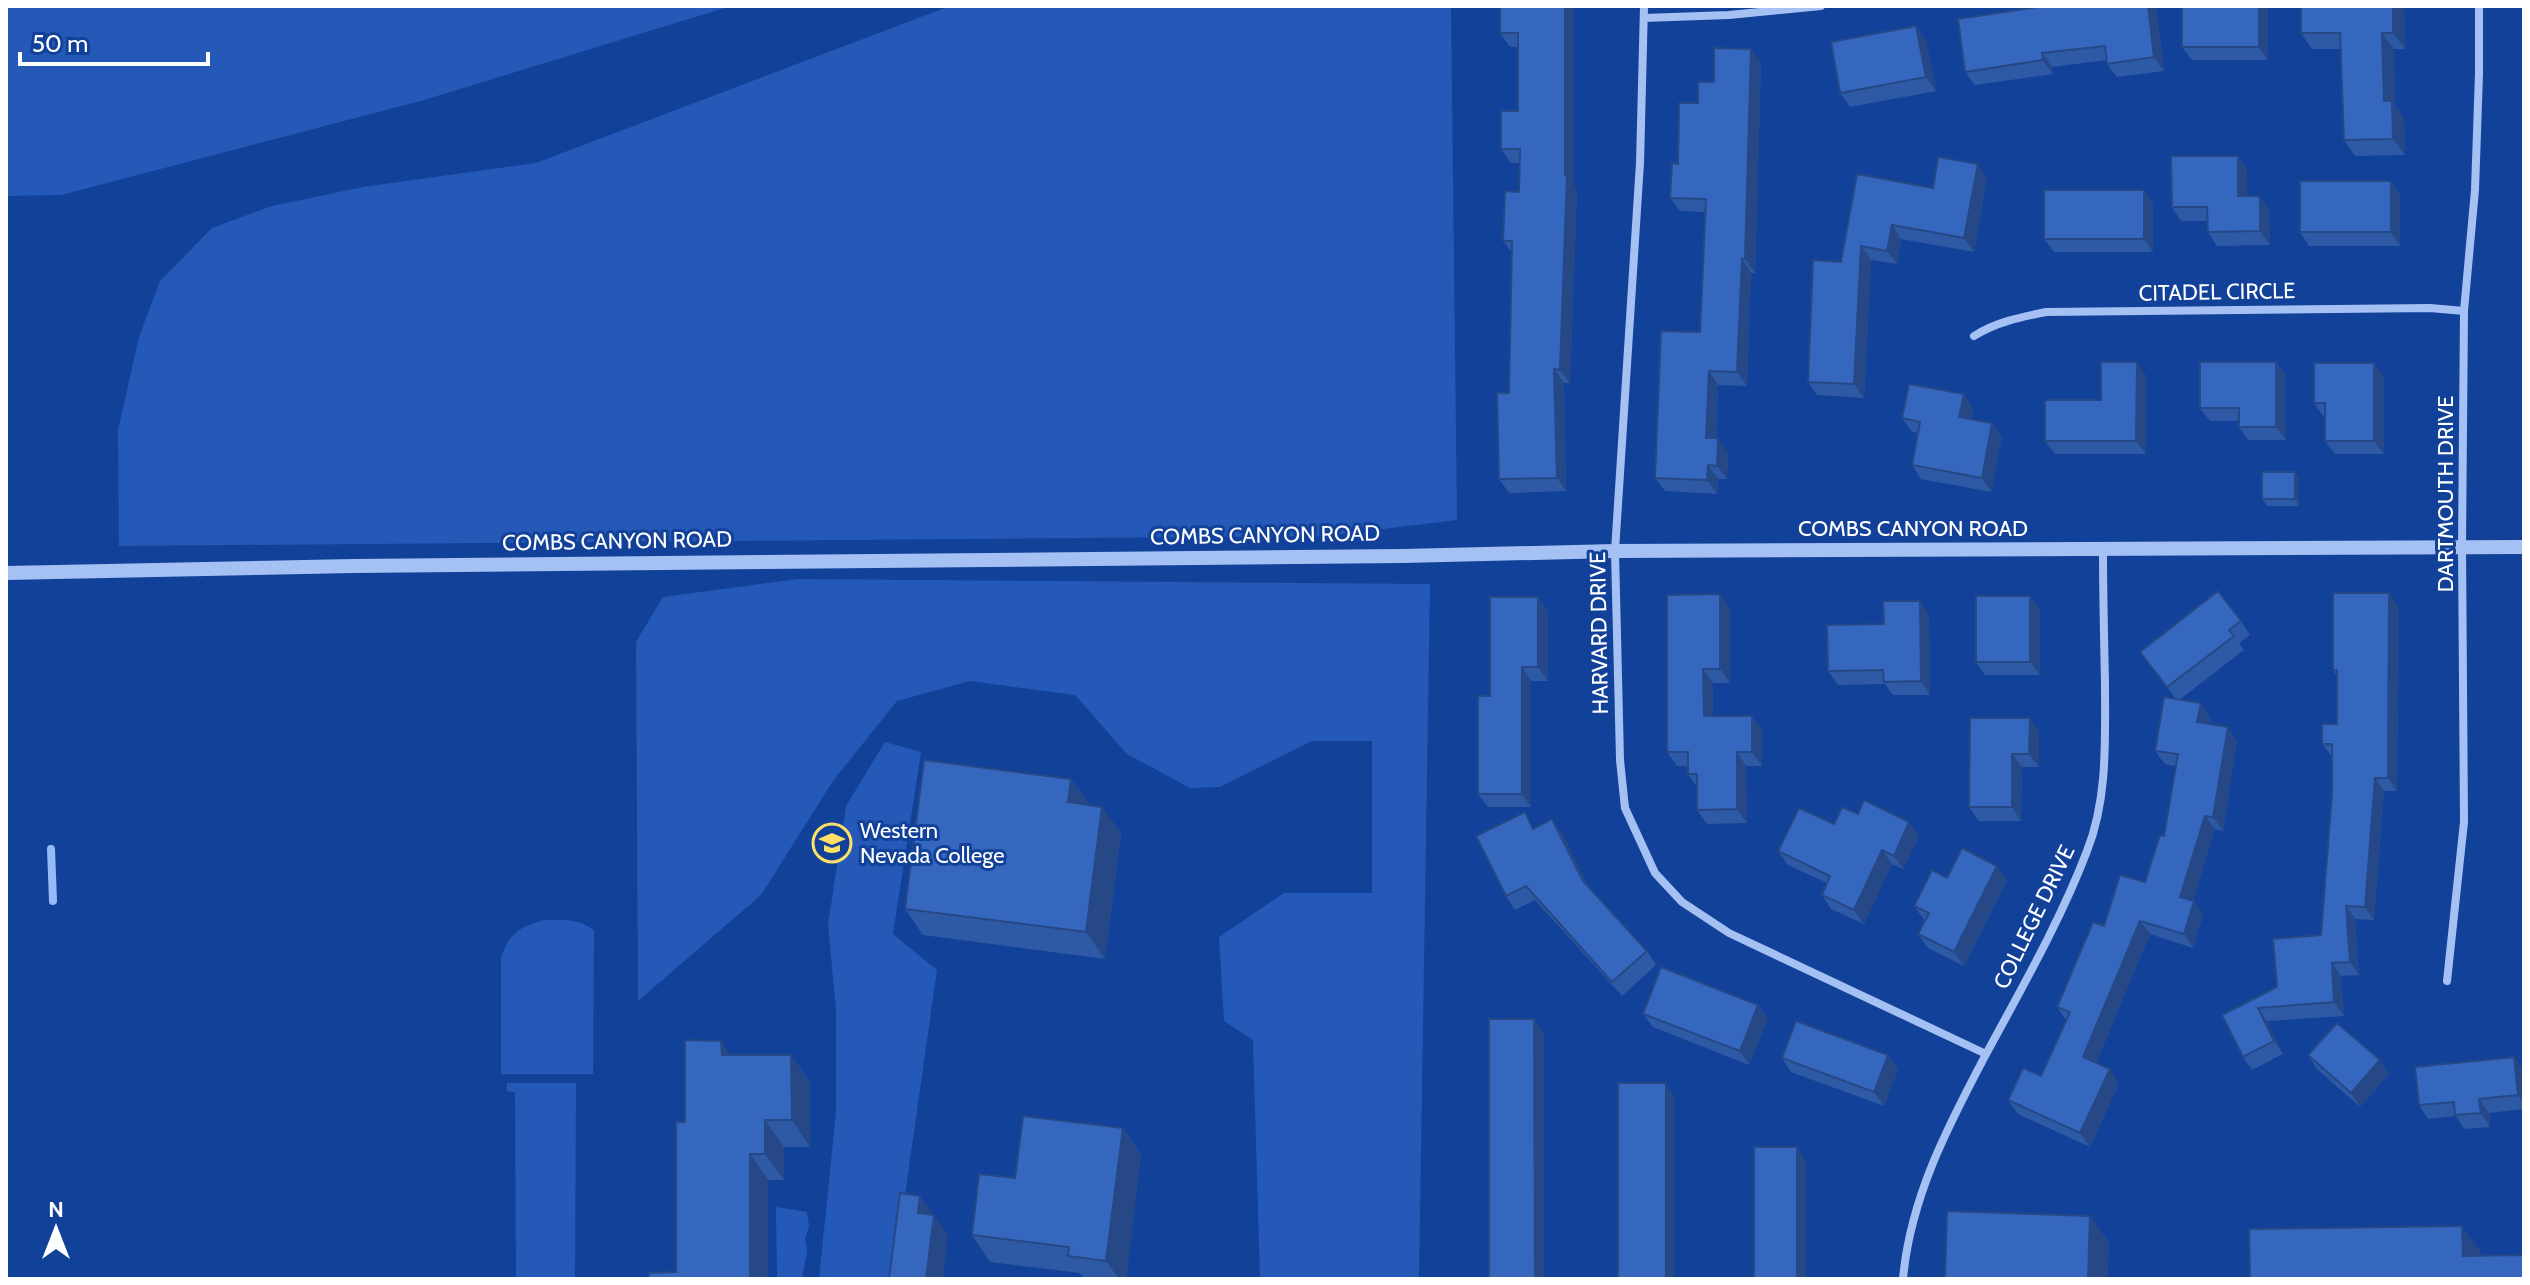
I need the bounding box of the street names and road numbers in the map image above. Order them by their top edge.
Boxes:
street label: CITADEL CIRCLE [2138,277,2296,307]
street label: DARTMOUTH DRIVE [2432,396,2459,592]
street label: COMBS CANYON ROAD [1798,515,2028,542]
street label: COMBS CANYON ROAD [1150,519,1380,551]
street label: COMBS CANYON ROAD [502,525,732,557]
street label: HARVARD DRIVE [1584,551,1614,715]
street label: COLLEGE DRIVE [1988,841,2080,993]

